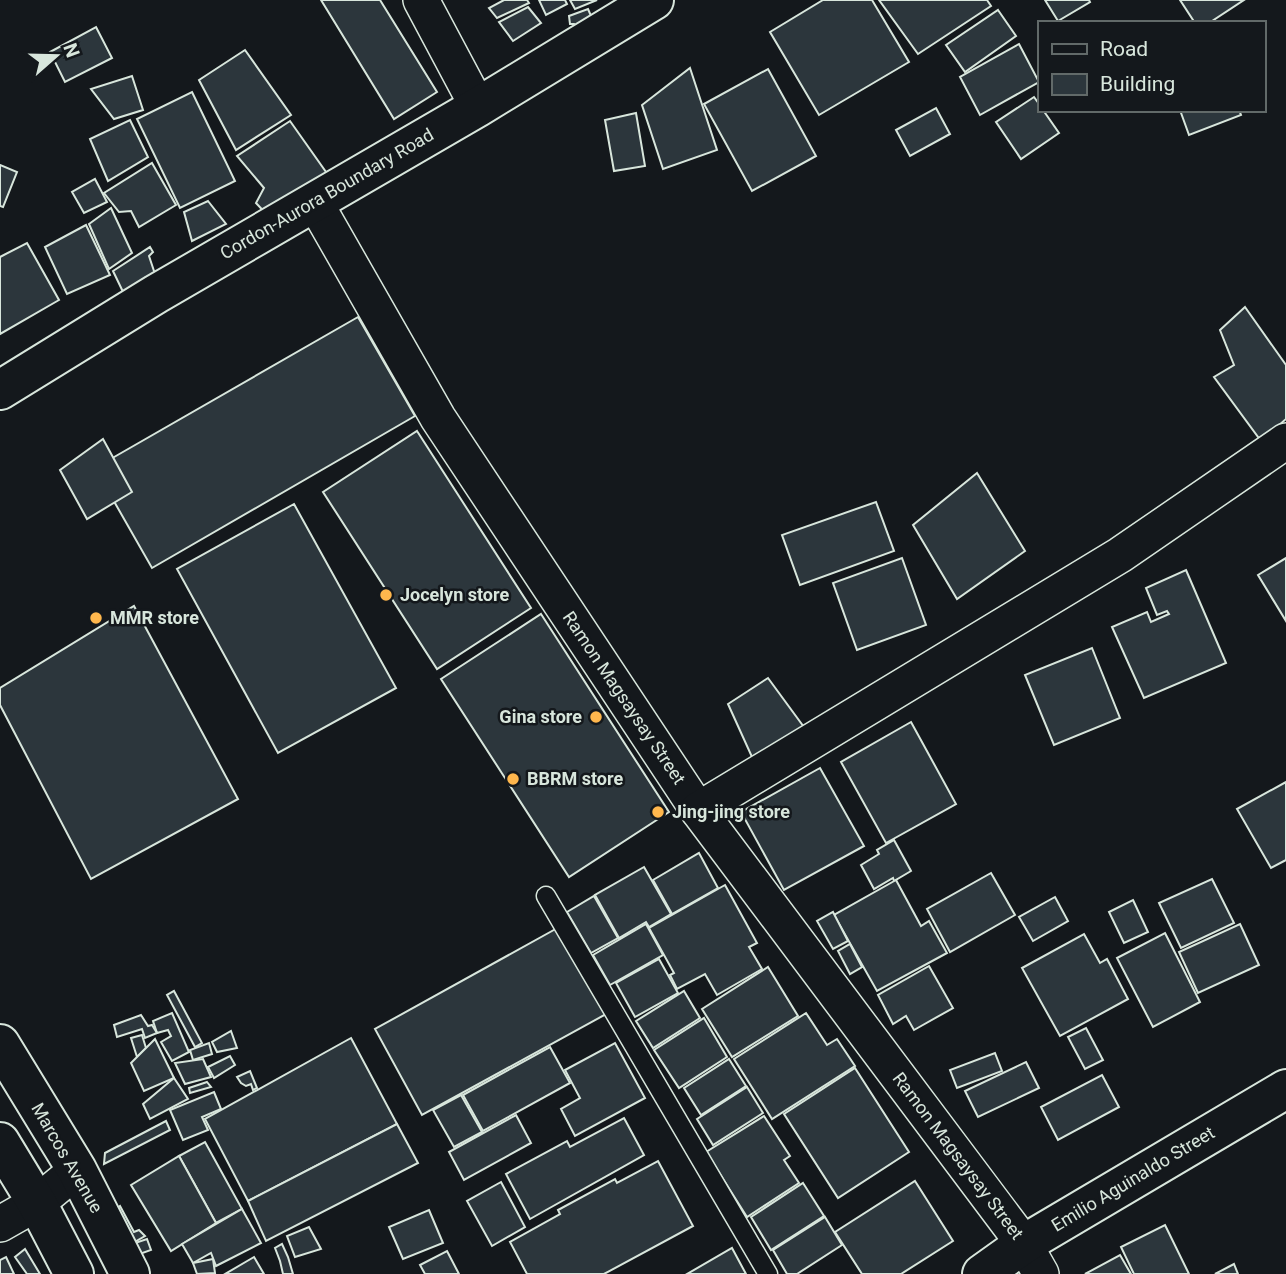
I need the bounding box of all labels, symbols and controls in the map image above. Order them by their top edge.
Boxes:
north arrow [21,21,91,91]
legend [1038,21,1265,112]
text: Road [1100,37,1148,61]
text: N [58,40,85,61]
text: Building [1100,72,1175,96]
street label: Cordon-Aurora Boundary Road [216,124,437,263]
place label: Jocelyn store [400,584,509,605]
marker: Jocelyn store [378,587,394,603]
place label: MMR store [110,607,199,628]
street label: Ramon Magsaysay Street [559,607,690,788]
marker: MMR store [88,610,104,626]
place label: Gina store [499,706,582,727]
marker: Gina store [588,709,604,725]
place label: BBRM store [527,768,623,789]
marker: BBRM store [505,771,521,787]
place label: Jing-jing store [672,801,790,822]
marker: Jing-jing store [650,804,666,820]
street label: Ramon Magsaysay Street [889,1068,1028,1243]
street label: Marcos Avenue [27,1099,107,1217]
street label: Emilio Aguinaldo Street [1047,1121,1218,1236]

